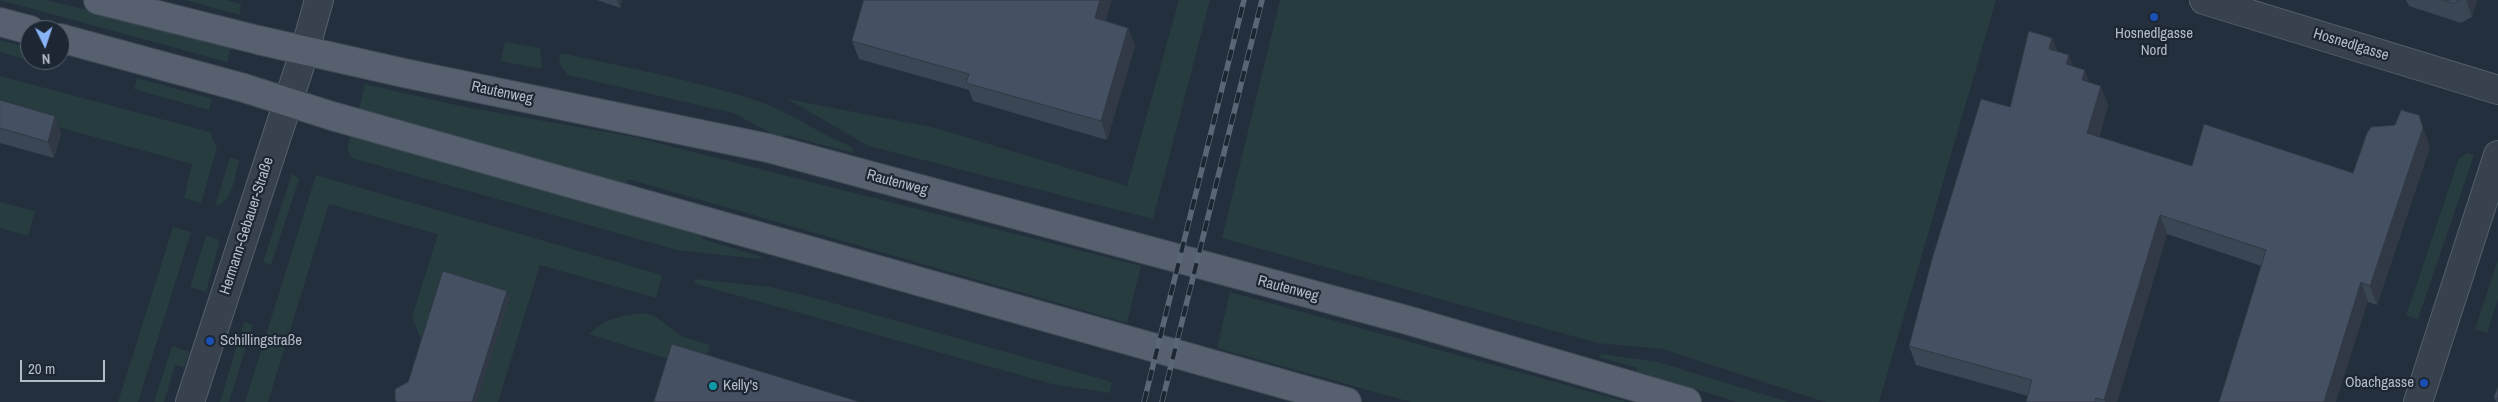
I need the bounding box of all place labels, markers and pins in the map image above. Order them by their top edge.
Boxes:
marker: Hosnedlgasse Nord [2148,11,2160,23]
place label: Hosnedlgasse Nord [2115,25,2193,60]
place label: Schillingstraße [220,332,302,350]
marker: Schillingstraße [204,335,216,347]
place label: Obachgasse [2345,374,2414,392]
place label: Kelly's [723,377,758,395]
marker: Obachgasse [2418,377,2430,389]
marker: Kelly's [707,380,719,392]

